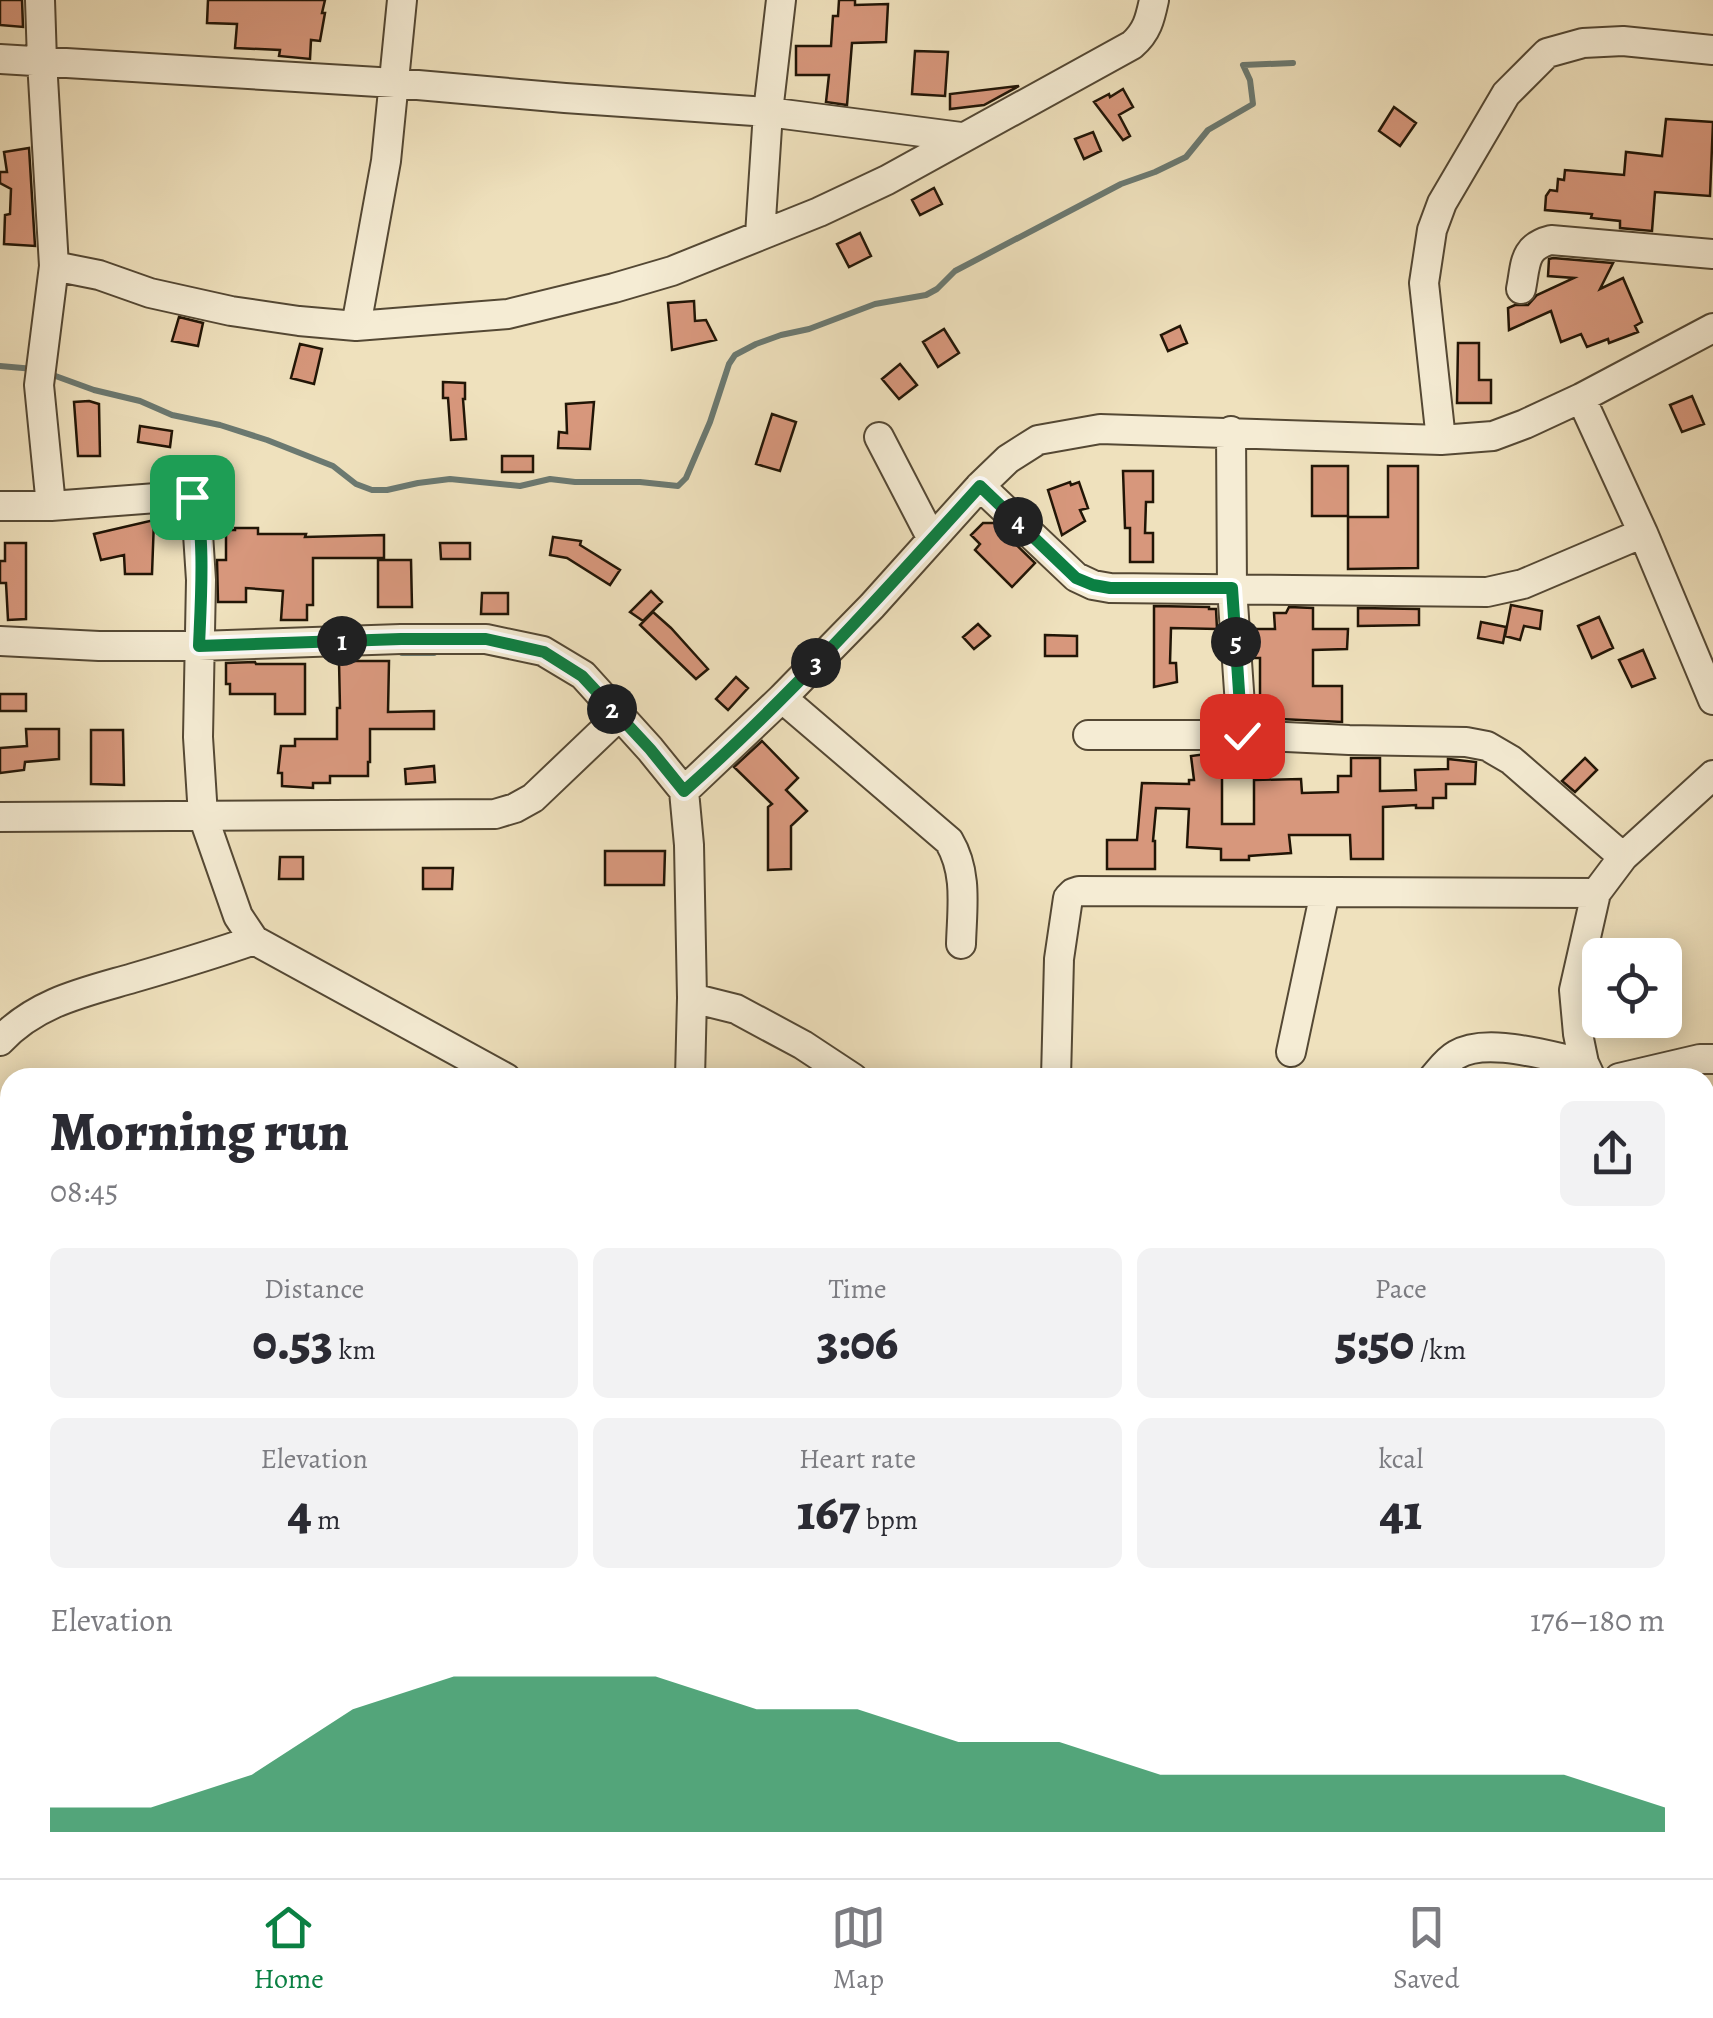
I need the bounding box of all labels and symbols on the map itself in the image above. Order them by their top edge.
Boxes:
pin [150,455,235,540]
pin: 4 [993,497,1043,547]
pin: 1 [317,616,367,666]
pin: 5 [1211,617,1261,667]
pin: 3 [791,638,841,688]
pin: 2 [587,684,637,734]
pin [1200,694,1285,779]

